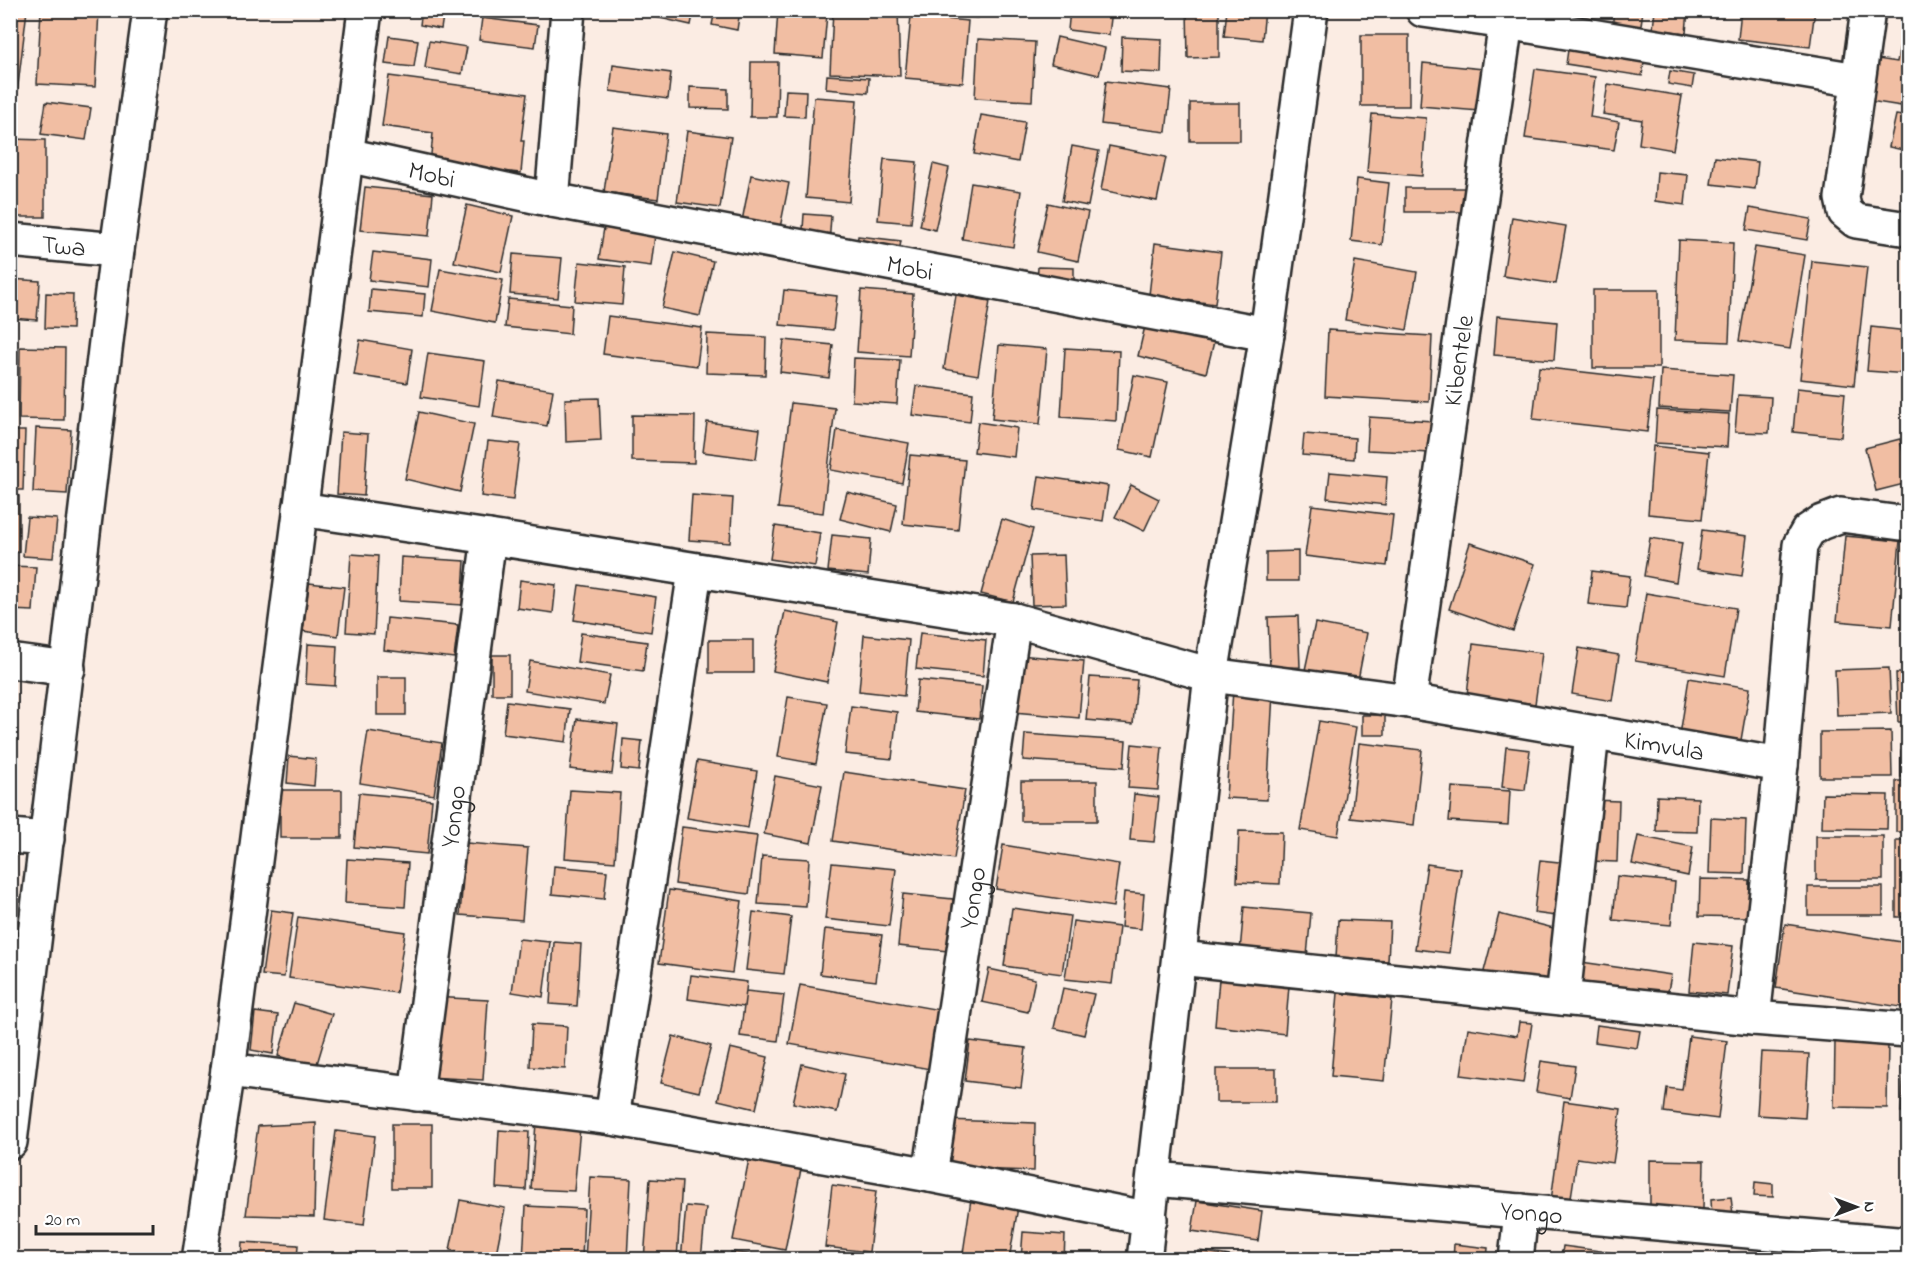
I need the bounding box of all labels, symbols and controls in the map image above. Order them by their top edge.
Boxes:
street label: Mobi [404,153,458,200]
street label: Twa [40,227,87,269]
street label: Mobi [883,247,936,293]
street label: Kibentele [1435,312,1486,409]
street label: Kimvula [1621,722,1707,773]
street label: Yongo [432,783,478,850]
street label: Yongo [951,865,998,932]
north arrow [1826,1177,1886,1237]
street label: Yongo [1498,1193,1564,1237]
scale bar [36,1198,153,1236]
text: N [1857,1202,1881,1213]
text: 20 m [45,1208,80,1234]

